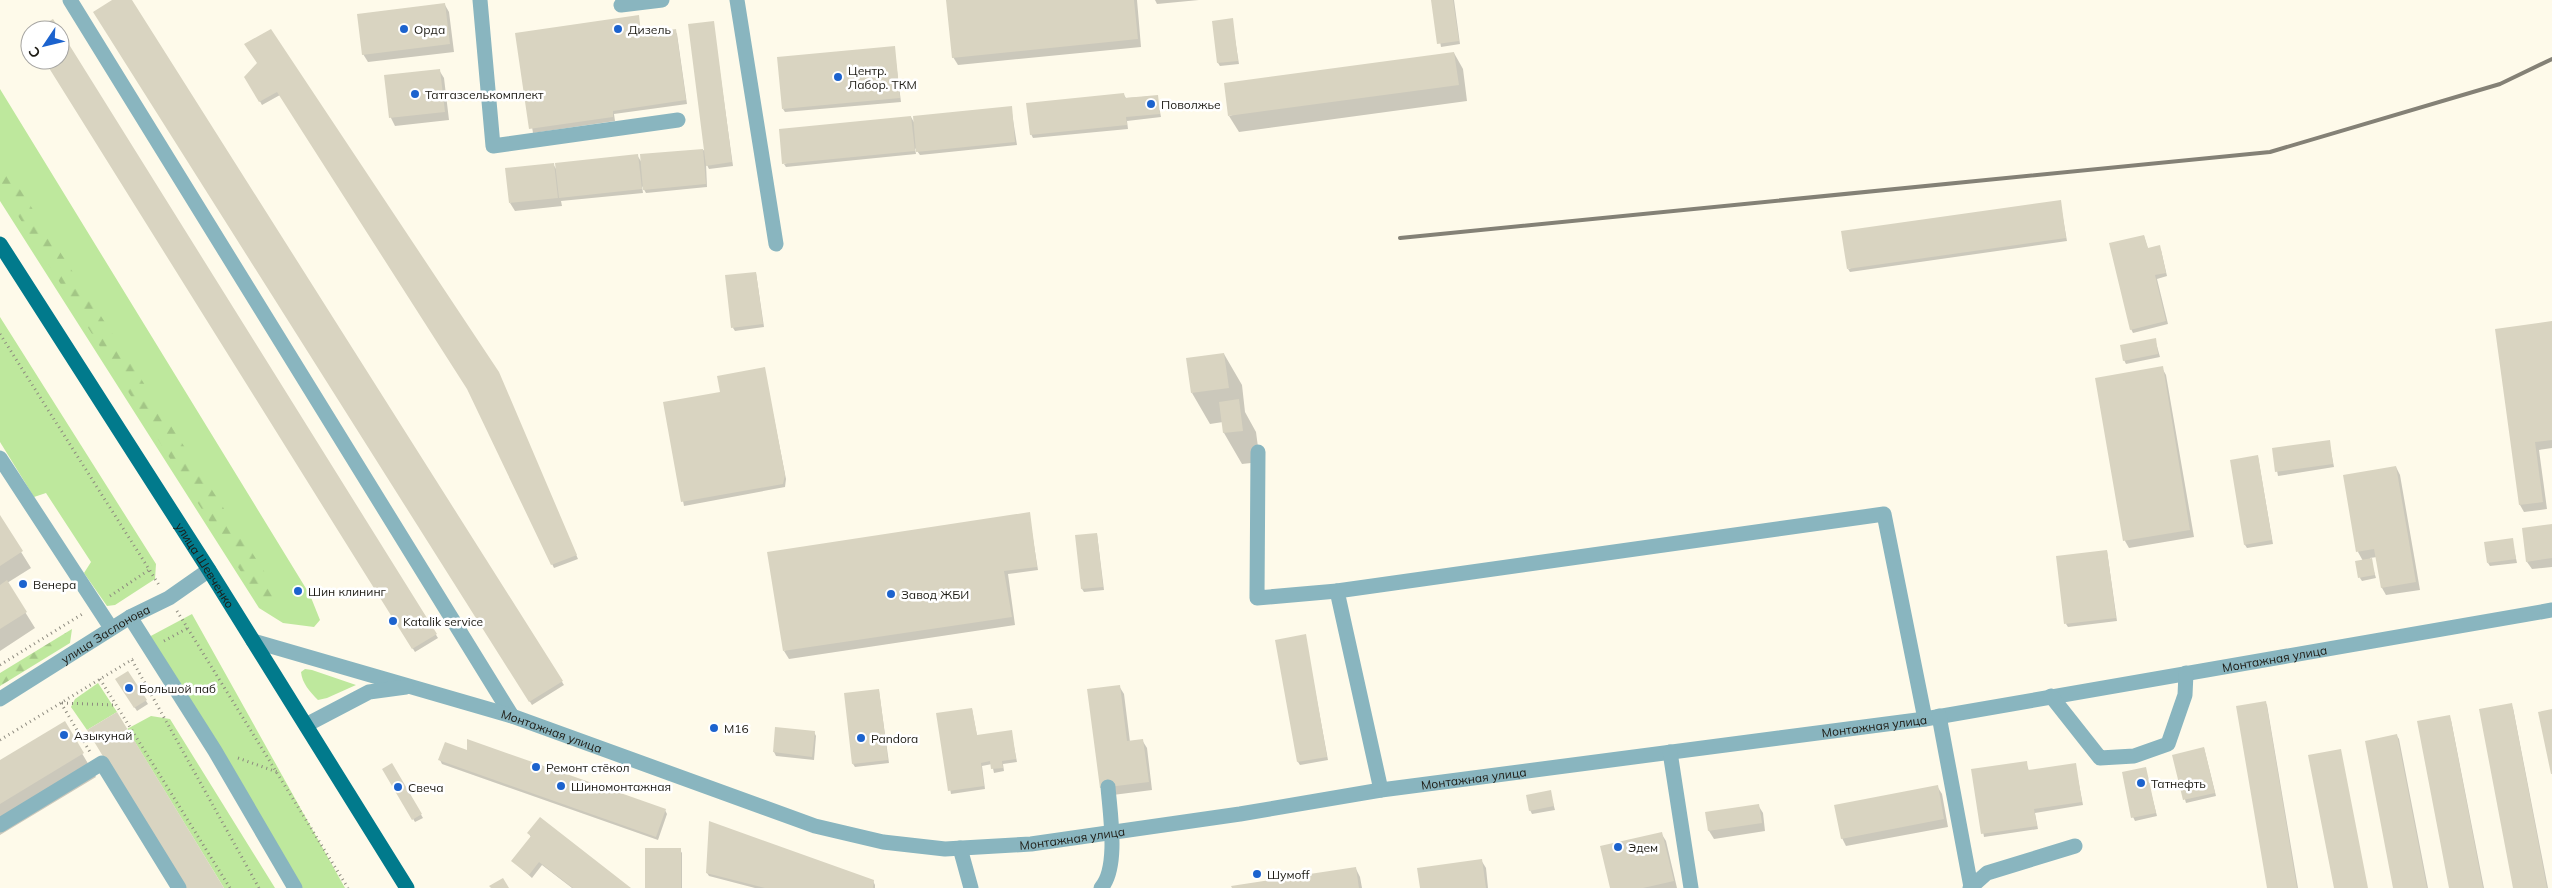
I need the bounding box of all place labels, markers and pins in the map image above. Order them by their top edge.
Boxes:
place label: Орда [414,22,445,37]
place label: Дизель [628,22,672,37]
marker: Орда [398,23,410,35]
marker: Дизель [612,23,624,35]
place label: Центр. Лабор. ТКМ [848,63,917,92]
marker: Центр. Лабор. ТКМ [832,71,844,83]
place label: Татгазселькомплект [425,87,544,102]
marker: Татгазселькомплект [409,88,421,100]
place label: Поволжье [1161,97,1221,112]
marker: Поволжье [1145,98,1157,110]
place label: Венера [33,577,76,592]
marker: Венера [17,578,29,590]
place label: Шин клининг [308,584,387,599]
marker: Шин клининг [292,585,304,597]
place label: Завод ЖБИ [901,587,969,602]
marker: Завод ЖБИ [885,588,897,600]
place label: Katalik service [403,614,483,629]
marker: Katalik service [387,615,399,627]
place label: Большой паб [139,681,216,696]
marker: Большой паб [123,682,135,694]
place label: М16 [724,721,749,736]
marker: М16 [708,722,720,734]
place label: Азыкунай [74,728,132,743]
marker: Азыкунай [58,729,70,741]
place label: Pandora [871,731,918,746]
marker: Pandora [855,732,867,744]
place label: Ремонт стёкол [546,760,630,775]
marker: Ремонт стёкол [530,761,542,773]
place label: Татнефть [2151,776,2206,791]
marker: Татнефть [2135,777,2147,789]
place label: Шиномонтажная [571,779,671,794]
place label: Свеча [408,780,444,795]
marker: Шиномонтажная [555,780,567,792]
marker: Свеча [392,781,404,793]
place label: Эдем [1628,840,1658,855]
marker: Эдем [1612,841,1624,853]
place label: Шумоff [1267,867,1310,882]
marker: Шумоff [1251,868,1263,880]

